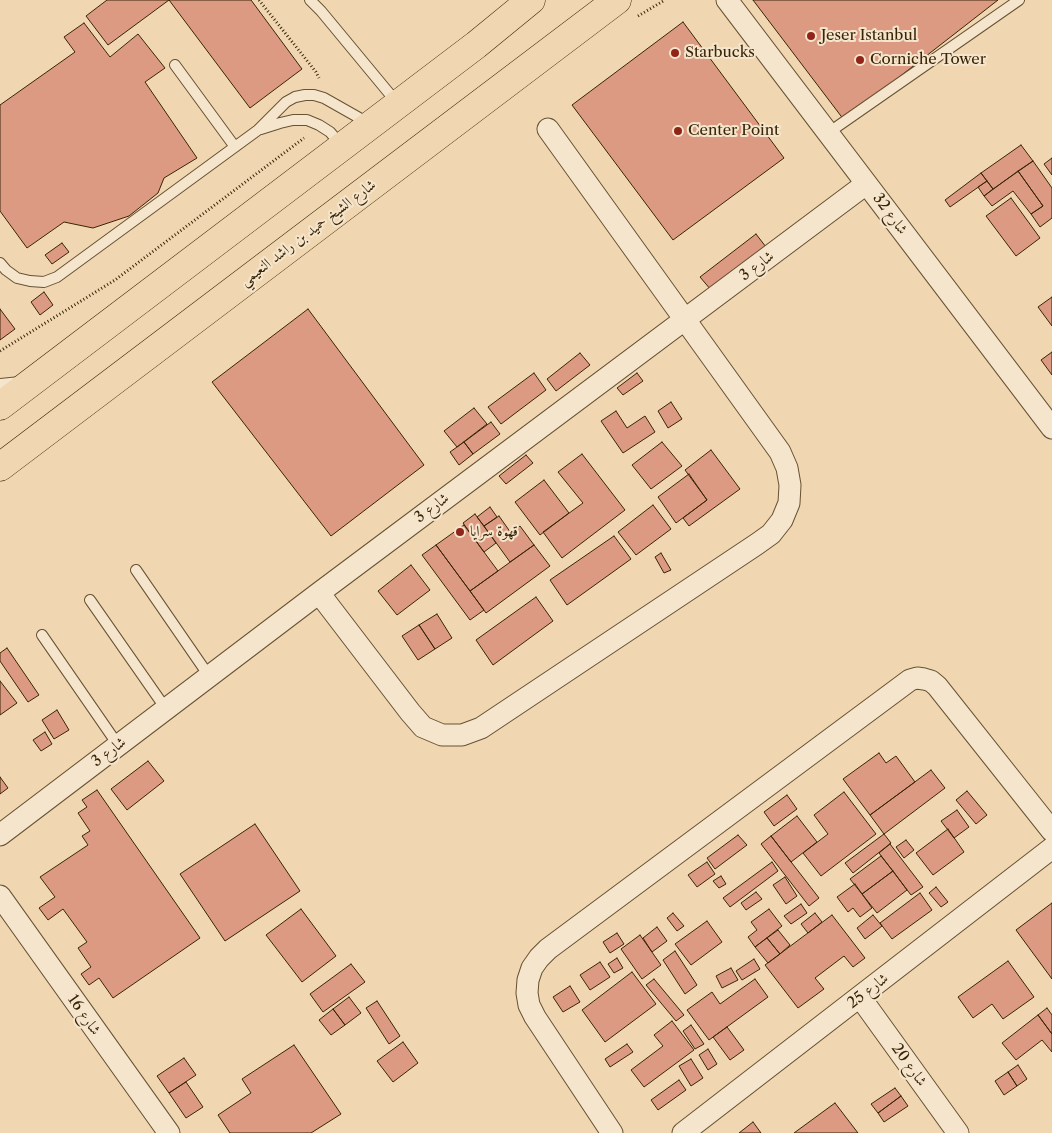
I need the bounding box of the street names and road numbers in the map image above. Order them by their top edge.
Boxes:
street label: شارع الشيخ حميد بن راشد النعيمي [236,176,380,290]
street label: شارع 32 [869,190,911,238]
street label: شارع 3 [736,247,778,285]
street label: شارع 3 [411,489,453,527]
street label: شارع 3 [88,733,130,771]
street label: شارع 25 [844,969,892,1013]
street label: شارع 16 [64,991,104,1039]
street label: شارع 20 [888,1040,930,1090]

